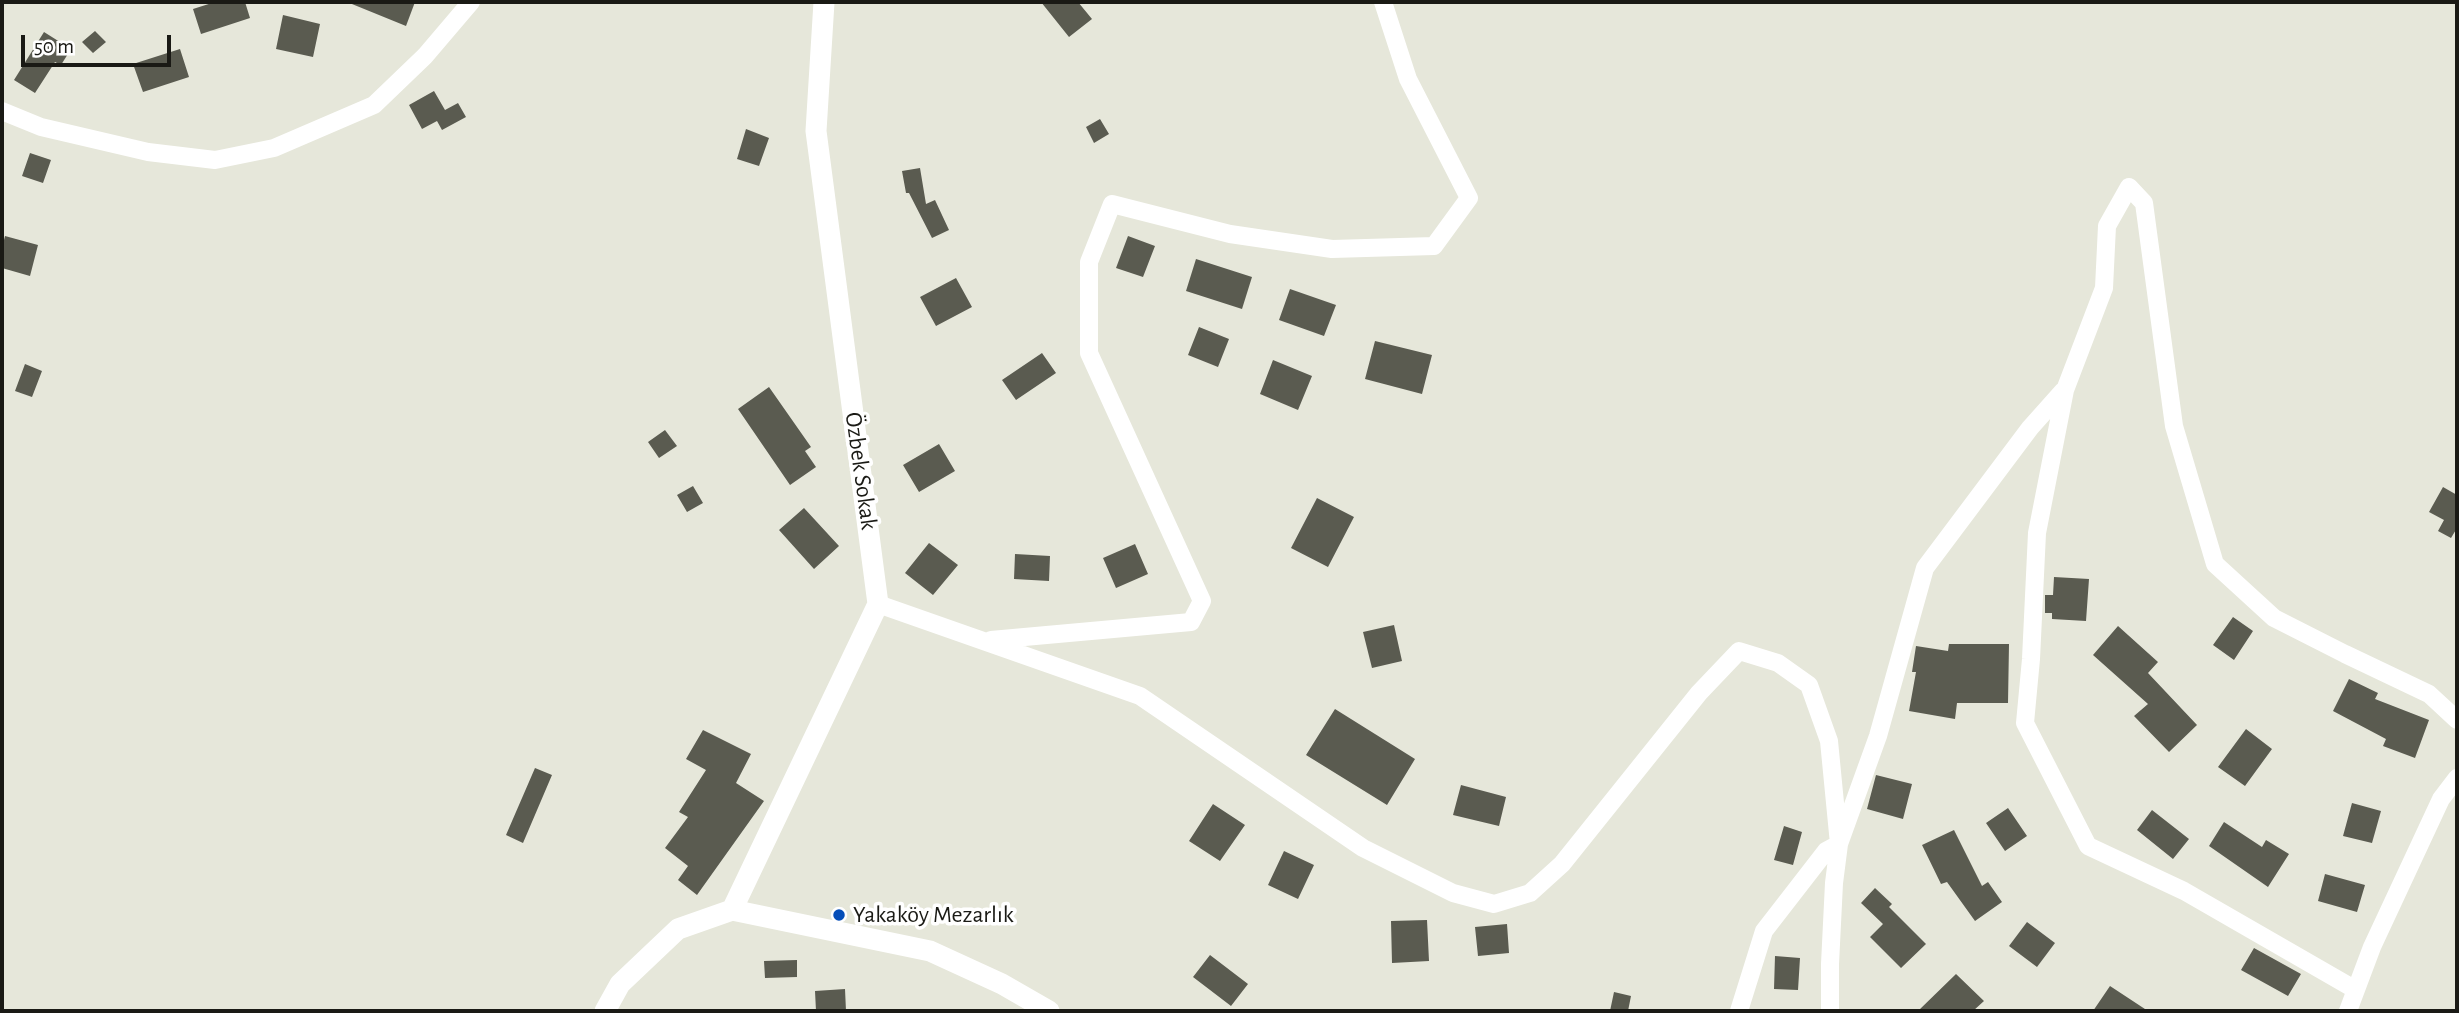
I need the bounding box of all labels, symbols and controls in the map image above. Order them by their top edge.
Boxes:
scale bar [24,21,175,65]
text: 50 m [34,36,74,57]
street label: Özbek Sokak [838,410,884,532]
place label: Yakaköy Mezarlık [853,901,1014,929]
marker: Yakaköy Mezarlık [831,907,847,923]

